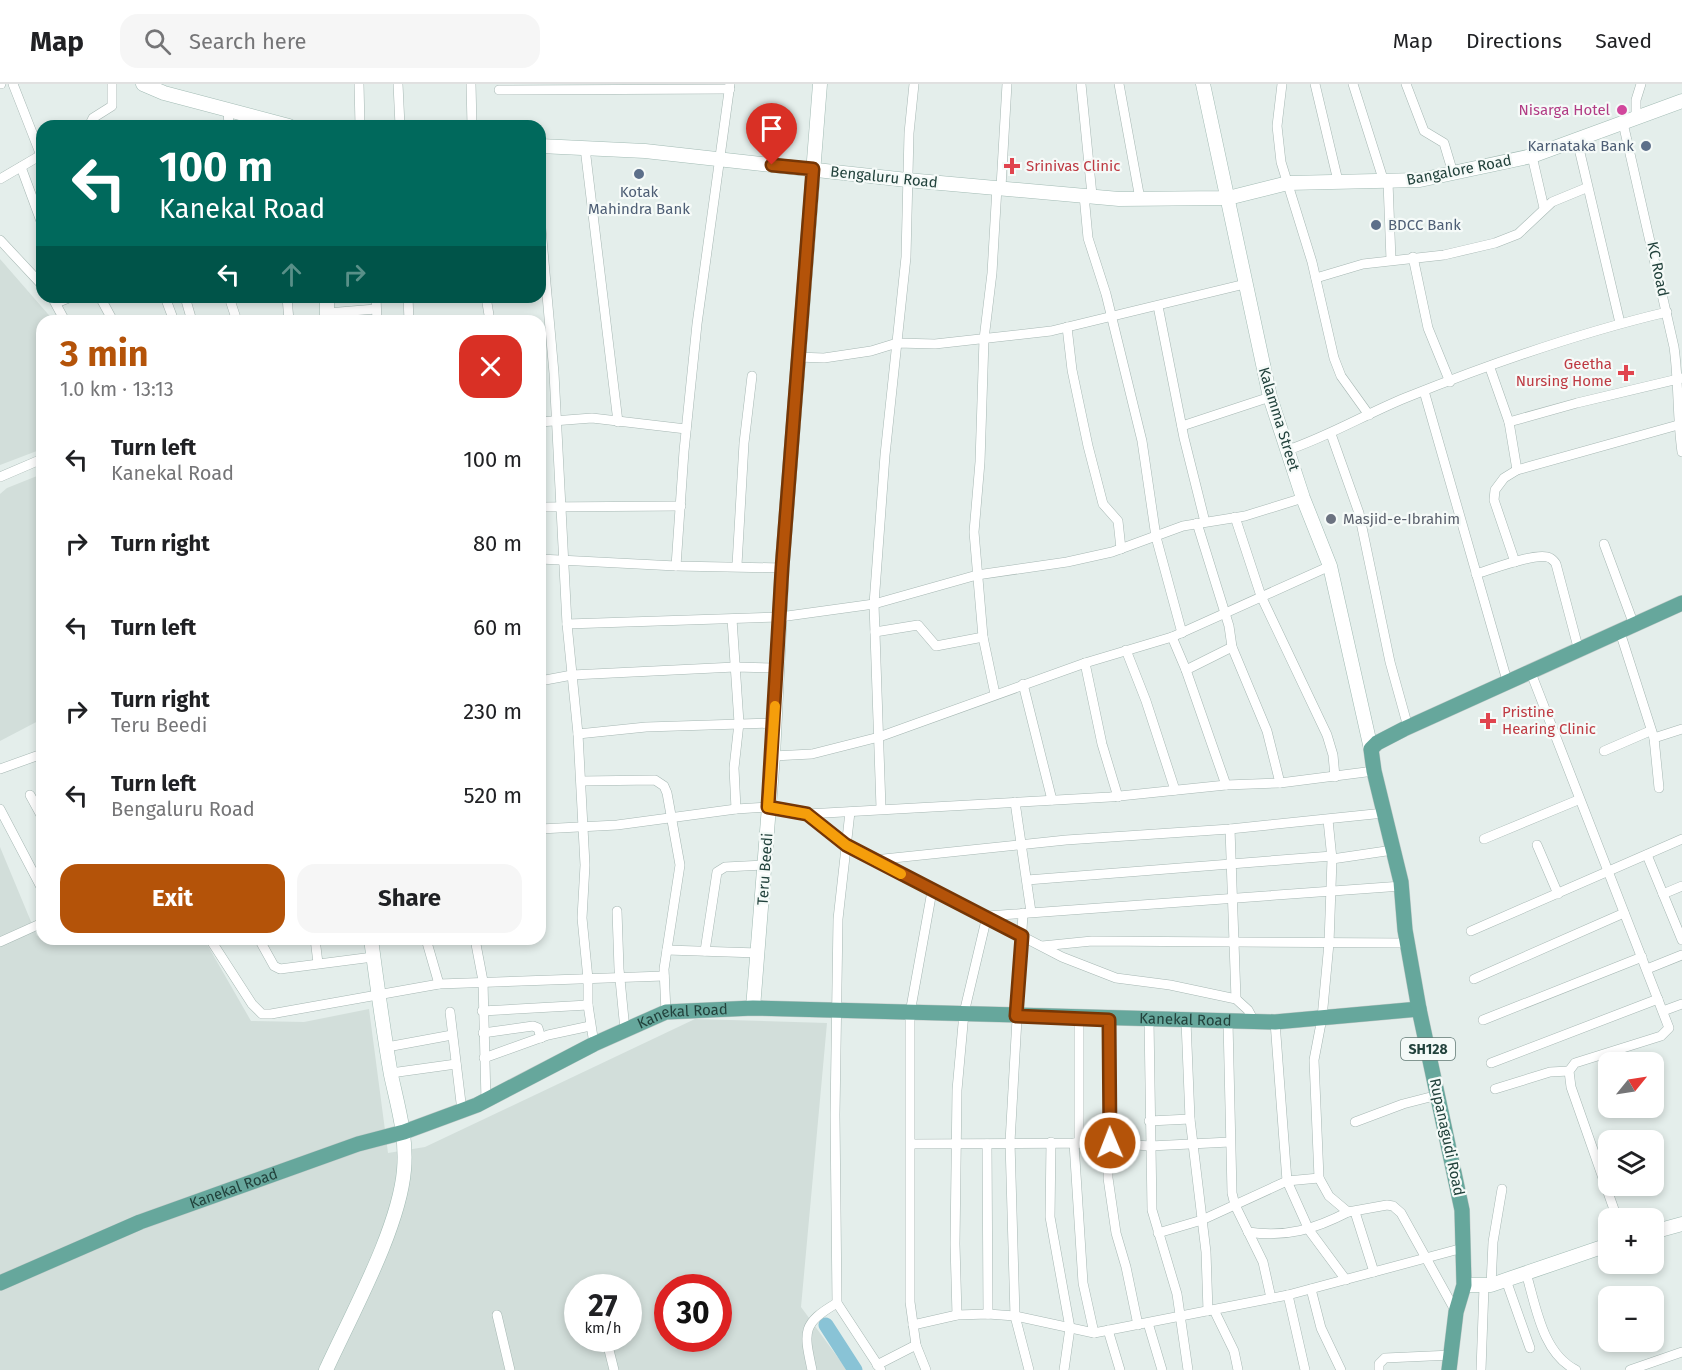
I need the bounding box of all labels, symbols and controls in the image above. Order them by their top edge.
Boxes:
search box [120,14,540,68]
text: Map [30,25,84,58]
icon: search [141,25,174,58]
text: Search here [189,28,307,55]
text: Map [1393,28,1433,54]
text: Directions [1466,28,1562,54]
text: Saved [1595,28,1652,54]
place label: Nisarga Hotel [1519,101,1611,119]
pin [746,103,797,165]
marker: Nisarga Hotel [1615,103,1629,117]
icon: arrive [755,112,788,145]
place label: Karnataka Bank [1528,137,1634,155]
marker: Karnataka Bank [1639,139,1653,153]
text: 100 m [159,142,273,192]
icon: left [60,144,138,222]
street label: Bangalore Road [1405,151,1513,189]
marker: Srinivas Clinic [1003,157,1021,175]
place label: Srinivas Clinic [1026,157,1120,175]
street label: Bengaluru Road [829,162,939,192]
marker: Kotak Mahindra Bank [632,167,646,181]
place label: Kotak Mahindra Bank [588,183,690,218]
text: Kanekal Road [159,193,325,225]
place label: BDCC Bank [1388,216,1461,234]
marker: BDCC Bank [1369,218,1383,232]
street label: KC Road [1643,240,1673,298]
icon: left [212,258,245,291]
icon: ahead [275,258,308,291]
icon: right [338,258,371,291]
text: 3 min [60,332,149,376]
button: close [459,335,522,398]
place label: Geetha Nursing Home [1516,355,1612,390]
marker: Geetha Nursing Home [1617,364,1635,382]
street label: Kalamma Street [1255,365,1304,474]
text: 1.0 km · 13:13 [60,377,174,401]
text: Turn left [111,434,196,461]
icon: left [60,443,93,476]
text: 100 m [463,446,522,473]
text: Kanekal Road [111,461,234,485]
place label: Masjid-e-Ibrahim [1343,510,1460,528]
marker: Masjid-e-Ibrahim [1324,512,1338,526]
icon: right [60,527,93,560]
text: Turn right [111,530,210,557]
text: 80 m [473,530,522,557]
icon: left [60,611,93,644]
text: Turn left [111,614,196,641]
text: 60 m [473,614,522,641]
text: Turn right [111,686,210,713]
icon: right [60,695,93,728]
text: 230 m [463,698,522,725]
place label: Pristine Hearing Clinic [1502,703,1596,738]
marker: Pristine Hearing Clinic [1479,712,1497,730]
text: Teru Beedi [111,713,207,737]
text: Turn left [111,770,196,797]
icon: left [60,779,93,812]
text: 520 m [463,782,522,809]
text: Bengaluru Road [111,797,255,821]
street label: Teru Beedi [754,832,776,906]
button: Exit [60,864,285,933]
button: Share [297,864,522,933]
street label: Kanekal Road [634,1000,728,1033]
street label: Kanekal Road [1139,1009,1232,1030]
road number: SH128 [1401,1038,1455,1060]
north arrow [1598,1052,1664,1118]
map controls [1598,1052,1664,1352]
street label: Rupanagudi Road [1426,1077,1468,1197]
position arrow [1078,1111,1142,1175]
button: layers [1598,1130,1664,1196]
street label: Kanekal Road [187,1165,280,1213]
button: + [1598,1208,1664,1274]
speed limit sign: 30 [654,1274,732,1352]
button: − [1598,1286,1664,1352]
text: 27 [588,1288,618,1324]
text: km/h [584,1319,622,1337]

